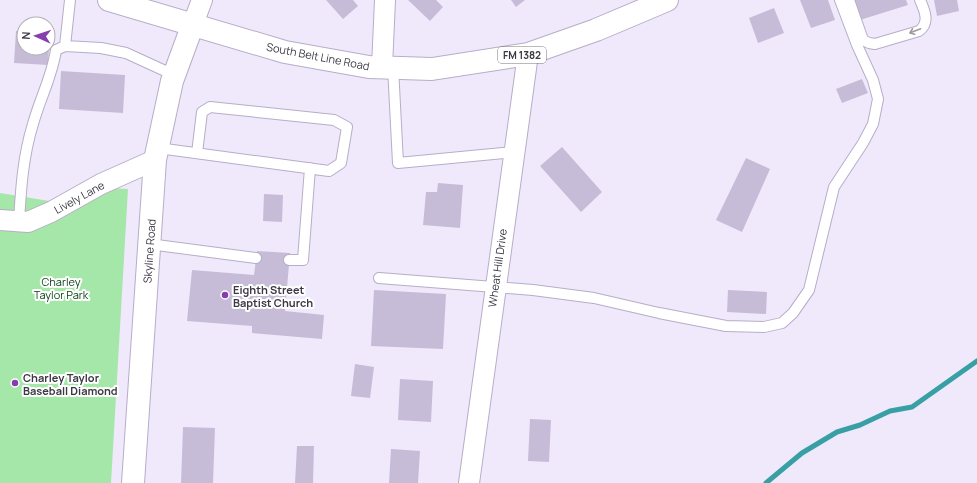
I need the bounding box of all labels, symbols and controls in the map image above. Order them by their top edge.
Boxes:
north arrow [16,16,56,56]
one-way arrow [909,28,921,36]
text: N [18,31,33,40]
street label: South Belt Line Road [265,39,371,73]
road number: FM 1382 [498,47,546,63]
street label: Lively Lane [51,177,107,217]
street label: Skyline Road [139,218,159,284]
street label: Wheat Hill Drive [484,227,510,308]
park label: Charley Taylor Park [34,274,89,302]
place label: Eighth Street Baptist Church [233,282,313,310]
marker: Eighth Street Baptist Church [220,290,230,300]
place label: Charley Taylor Baseball Diamond [23,370,118,398]
marker: Charley Taylor Baseball Diamond [10,378,20,388]

